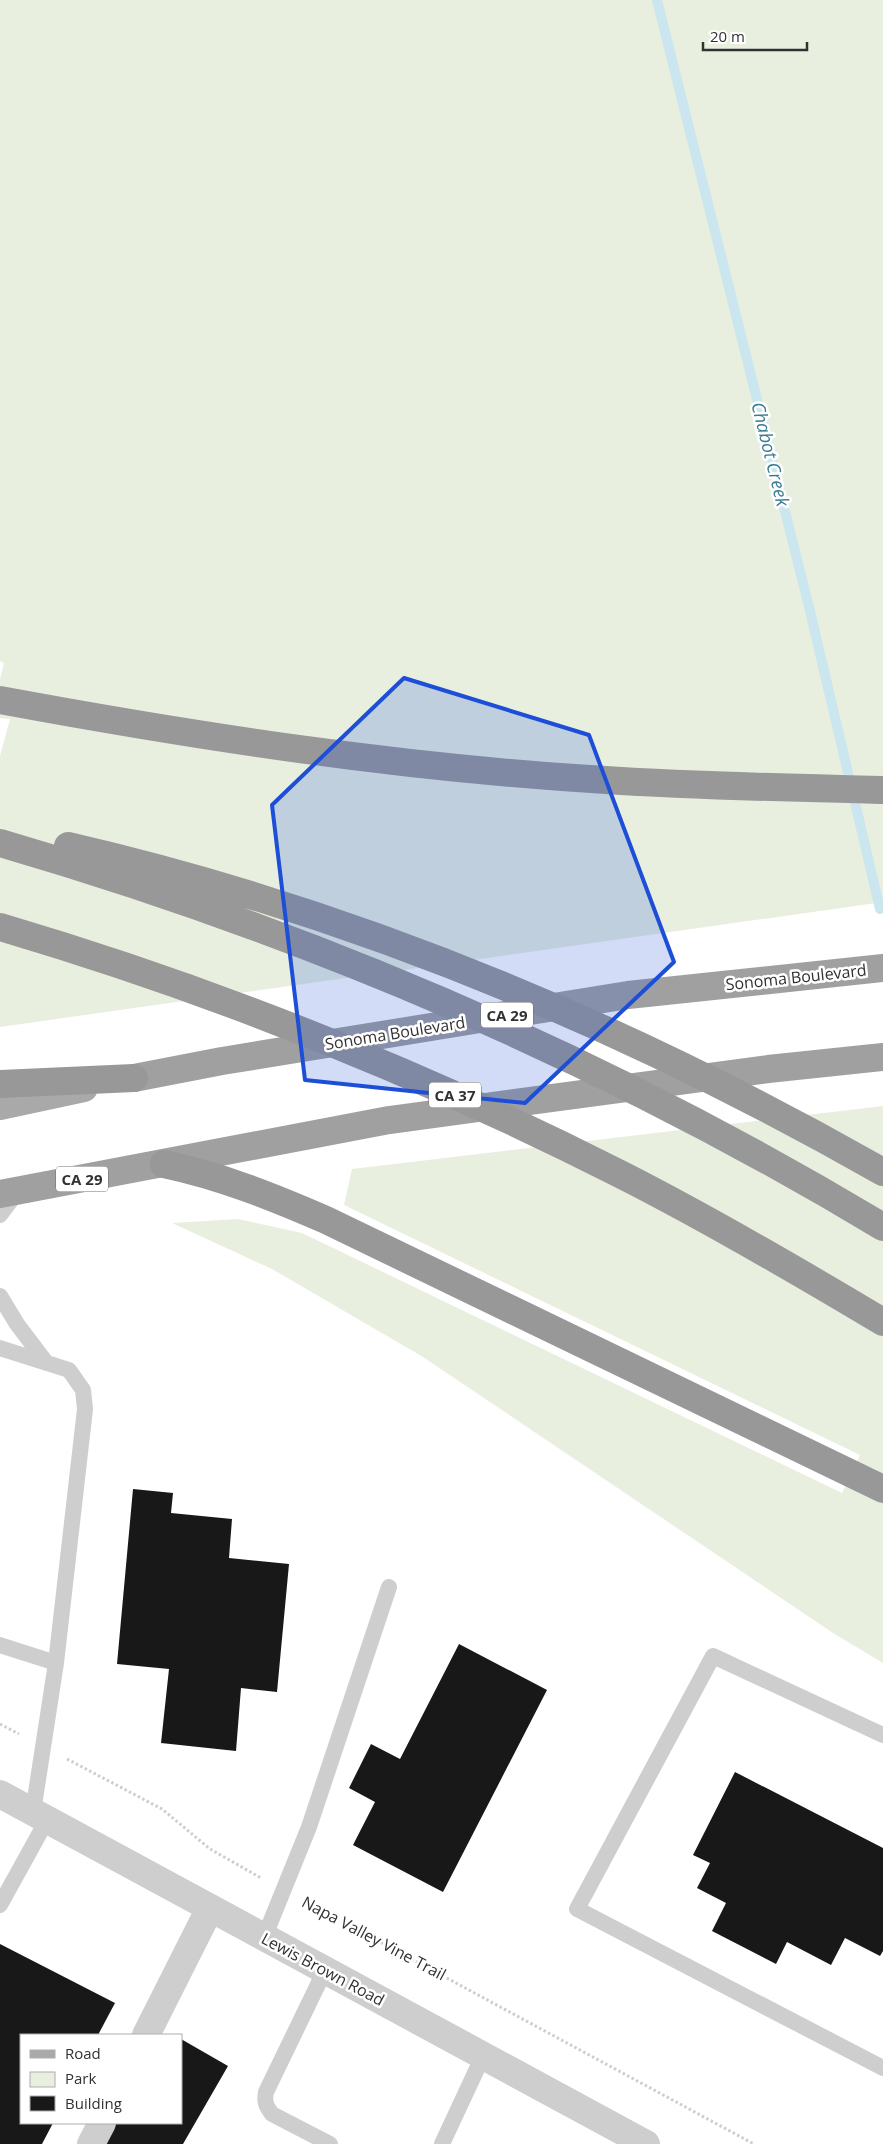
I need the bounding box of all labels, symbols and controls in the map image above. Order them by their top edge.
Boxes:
scale bar [703,20,807,52]
text: 20 m [710,26,745,46]
water label: Chabot Creek [746,399,796,510]
street label: Sonoma Boulevard [724,959,868,995]
road number: CA 29 [481,1002,533,1028]
street label: Sonoma Boulevard [323,1011,467,1055]
road number: CA 37 [429,1082,481,1108]
road number: CA 29 [56,1166,108,1192]
street label: Napa Valley Vine Trail [298,1891,450,1985]
street label: Lewis Brown Road [258,1927,388,2011]
legend [20,2034,182,2124]
text: Road [65,2043,101,2063]
text: Park [65,2068,96,2088]
text: Building [65,2093,122,2113]

